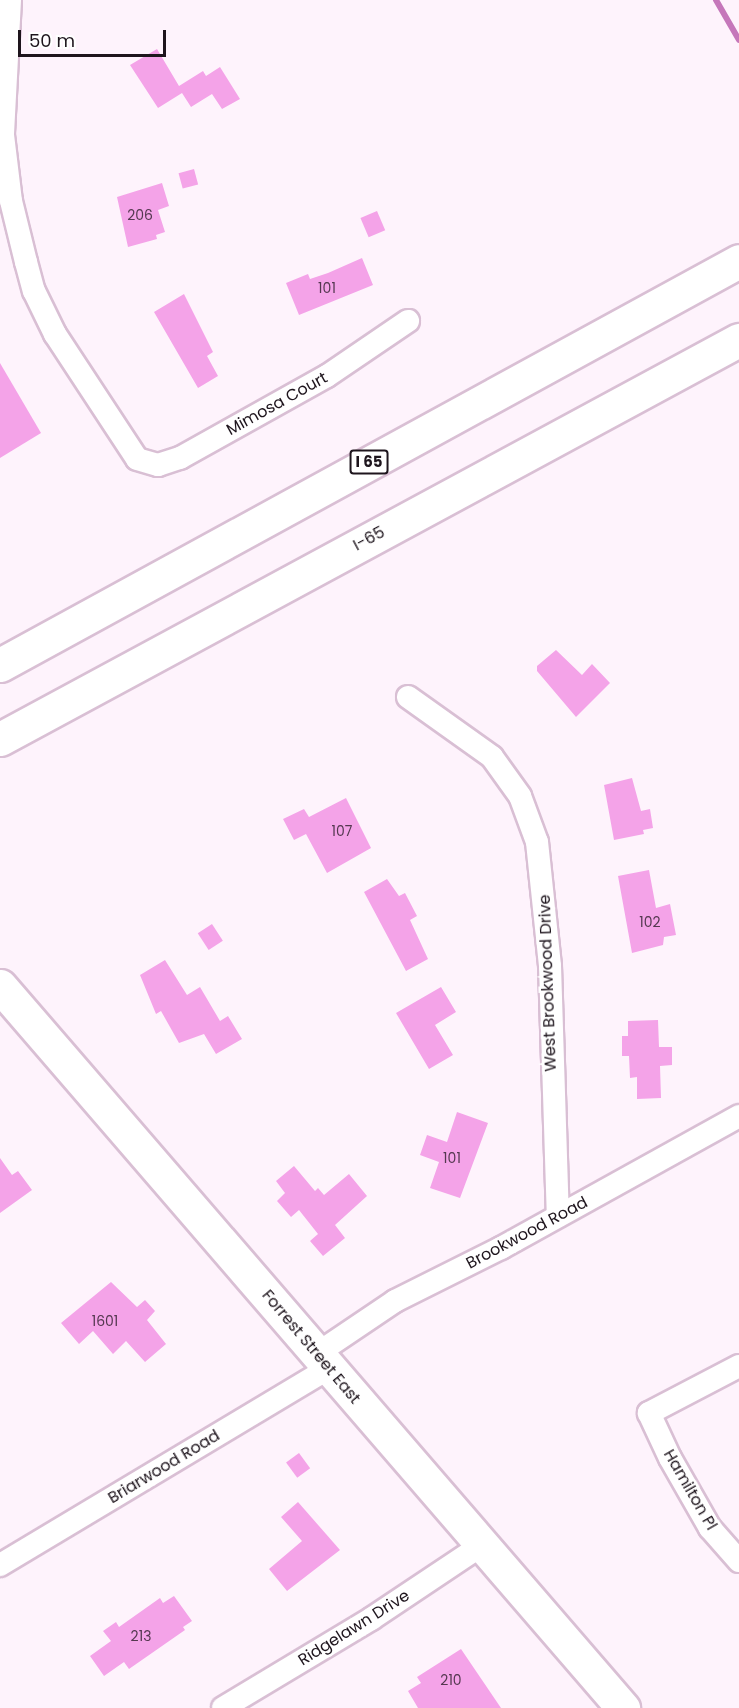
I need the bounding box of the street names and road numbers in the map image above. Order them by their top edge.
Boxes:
street label: Mimosa Court [223,368,331,440]
road number: I 65 [350,450,388,474]
street label: I-65 [350,523,388,555]
street label: West Brookwood Drive [535,894,561,1072]
street label: Brookwood Road [463,1193,591,1273]
street label: Forrest Street East [258,1286,364,1408]
street label: Briarwood Road [105,1426,223,1508]
street label: Hamilton Pl [659,1446,721,1534]
street label: Ridgelawn Drive [295,1586,413,1670]

